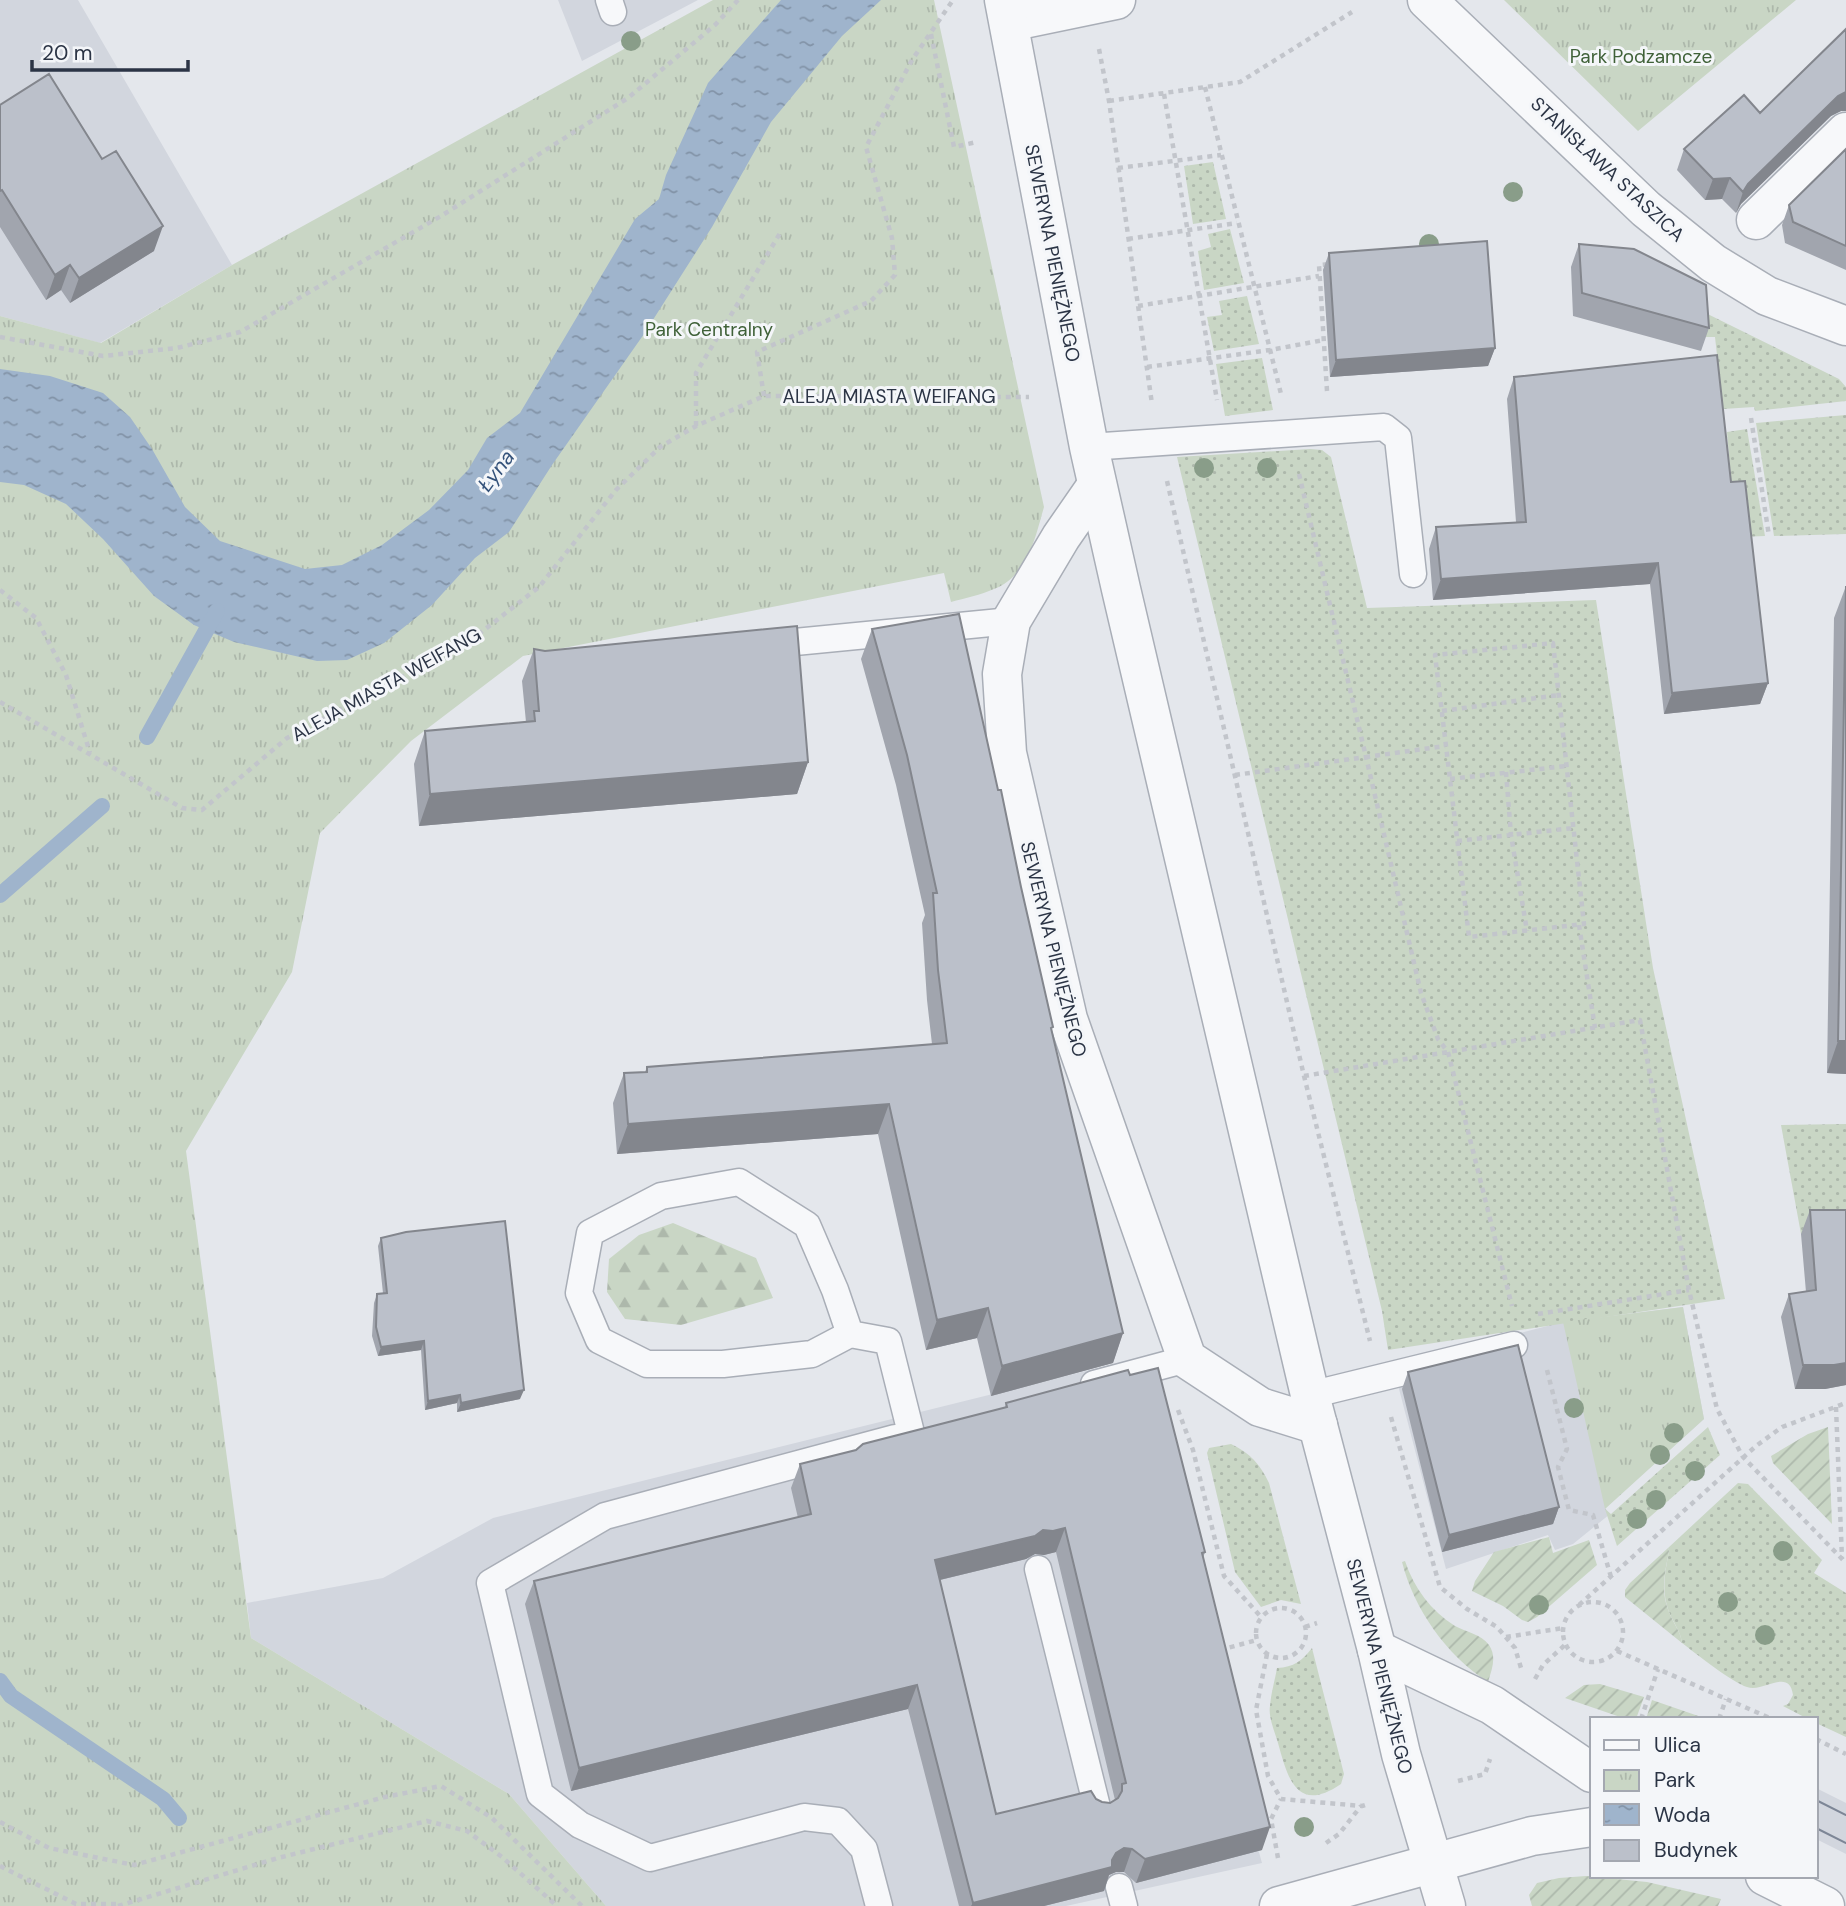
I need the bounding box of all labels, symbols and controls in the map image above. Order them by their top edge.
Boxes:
scale bar [32,28,187,72]
text: 20 m [42,39,93,67]
park label: Park Podzamcze [1570,44,1712,69]
street label: STANISŁAWA STASZICA [1525,91,1690,248]
street label: SEWERYNA PIENIĘŻNEGO [1019,142,1086,364]
park label: Park Centralny [645,317,774,342]
street label: ALEJA MIASTA WEIFANG [782,384,996,409]
water label: Łyna [471,444,521,498]
street label: ALEJA MIASTA WEIFANG [287,622,485,747]
street label: SEWERYNA PIENIĘŻNEGO [1015,839,1092,1059]
street label: SEWERYNA PIENIĘŻNEGO [1341,1556,1418,1776]
legend [1590,1717,1818,1878]
text: Ulica [1654,1731,1701,1759]
text: Park [1654,1766,1696,1794]
text: Woda [1654,1801,1710,1829]
text: Budynek [1654,1836,1739,1864]

